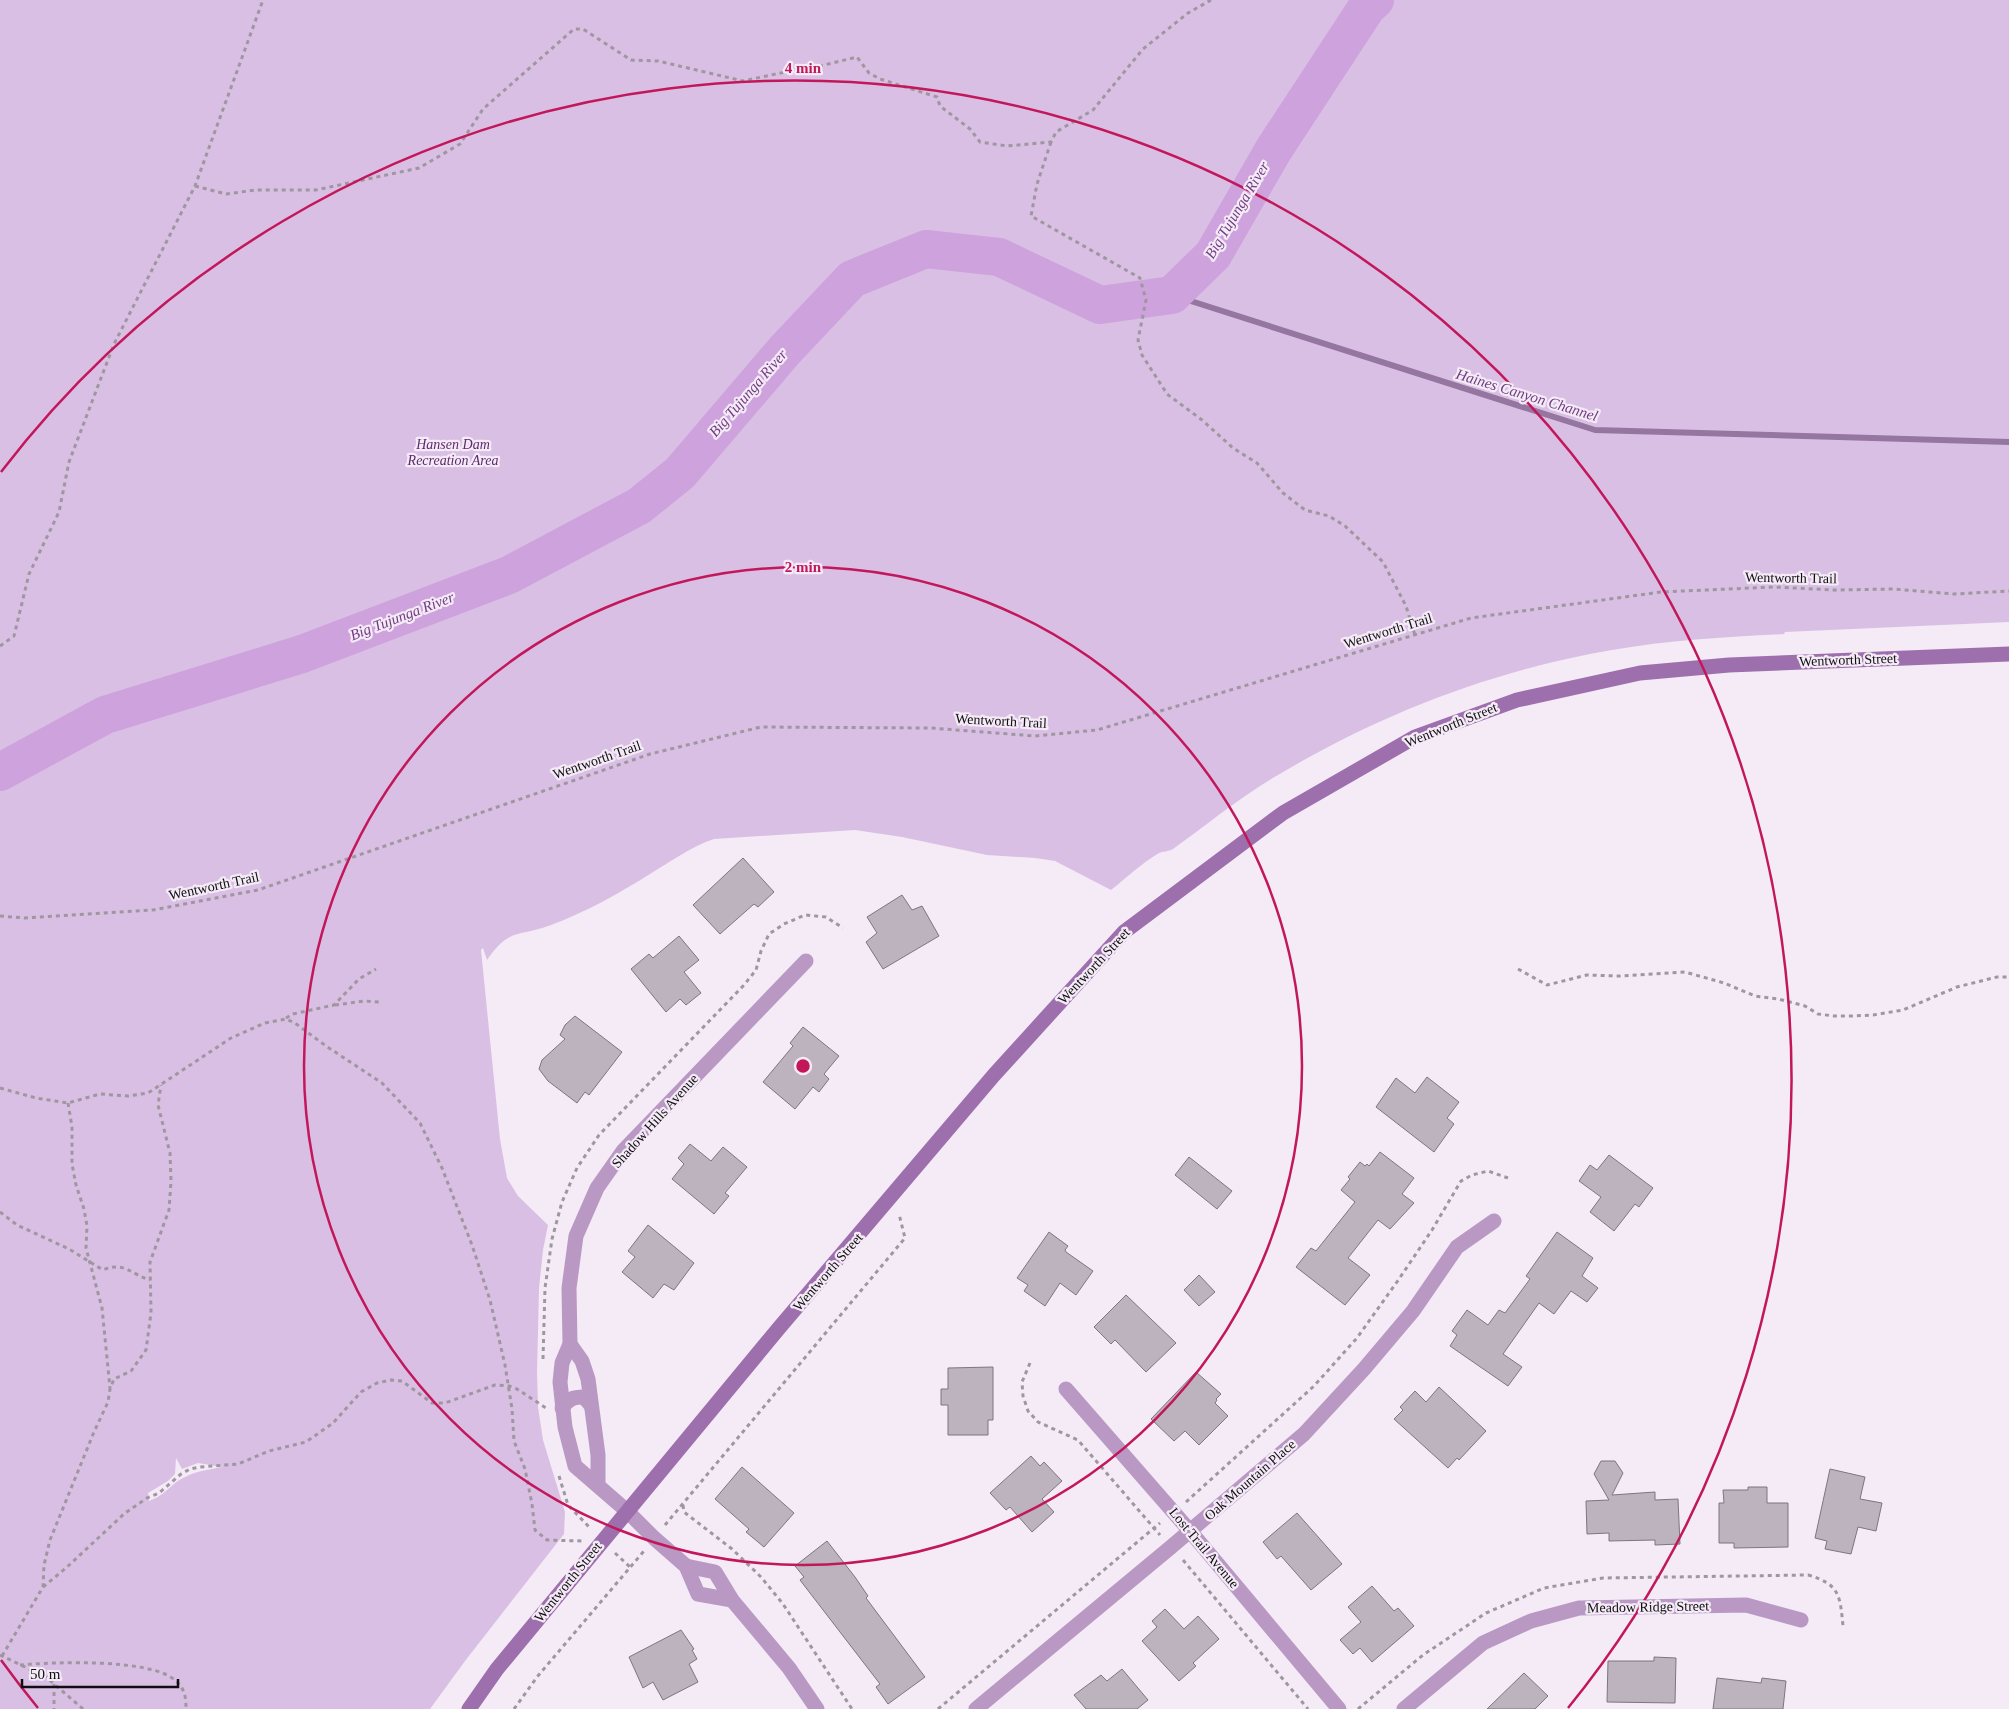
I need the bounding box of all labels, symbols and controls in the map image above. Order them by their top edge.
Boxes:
text: 4 min [785,60,822,76]
water label: Big Tujunga River [1202,159,1272,261]
water label: Big Tujunga River [706,346,790,440]
water label: Haines Canyon Channel [1453,365,1600,424]
park label: Hansen Dam Recreation Area [407,437,498,468]
text: 2 min [785,559,822,575]
street label: Wentworth Trail [1745,570,1837,586]
water label: Big Tujunga River [348,589,456,643]
street label: Wentworth Trail [1342,610,1434,652]
street label: Wentworth Street [1799,651,1897,669]
street label: Wentworth Street [1403,700,1499,750]
street label: Wentworth Trail [955,711,1047,731]
street label: Wentworth Trail [551,738,643,782]
street label: Wentworth Trail [168,869,261,903]
street label: Wentworth Street [1055,925,1133,1007]
centre of rings [794,1057,812,1075]
street label: Shadow Hills Avenue [609,1071,701,1171]
street label: Wentworth Street [790,1230,866,1314]
street label: Oak Mountain Place [1202,1437,1298,1523]
street label: Lost Trail Avenue [1166,1505,1242,1591]
street label: Wentworth Street [531,1539,605,1625]
street label: Meadow Ridge Street [1587,1598,1709,1616]
scale bar [22,1656,179,1688]
text: 50 m [30,1666,61,1682]

